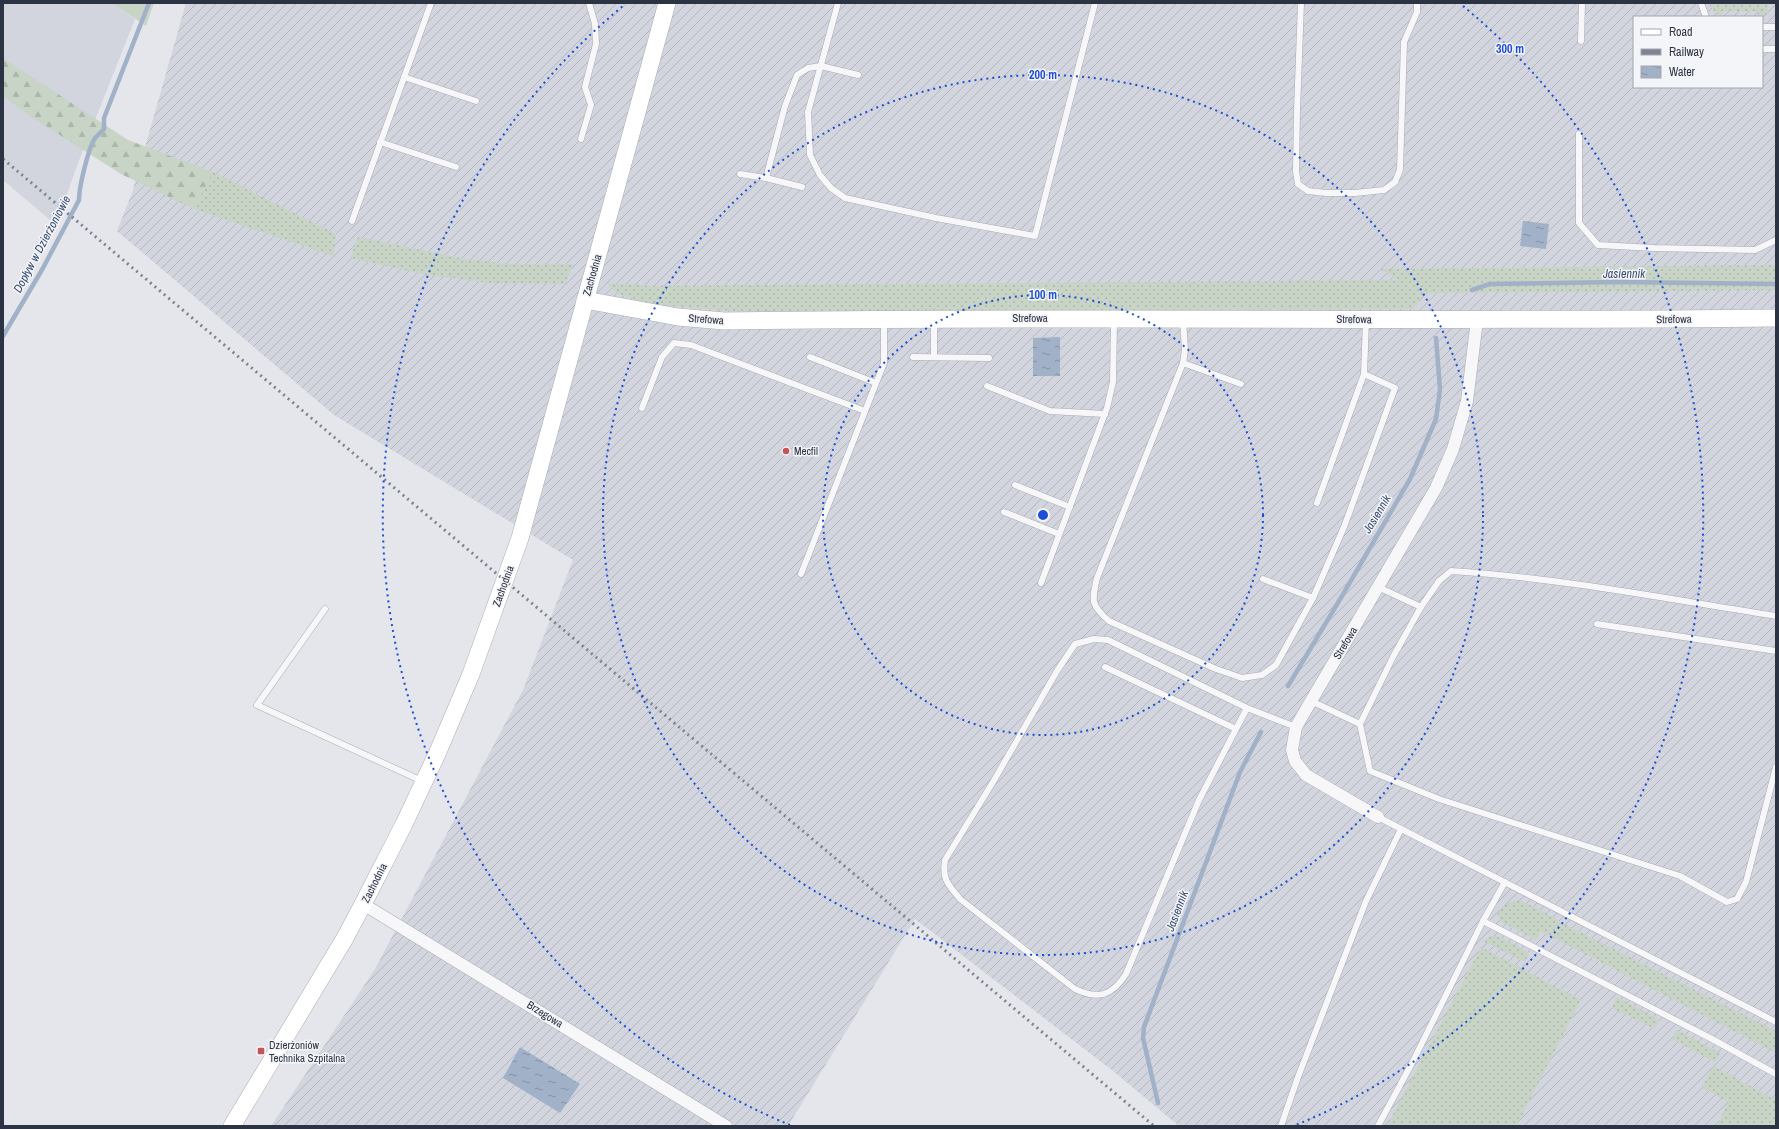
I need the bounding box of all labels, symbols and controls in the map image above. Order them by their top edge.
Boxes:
legend [1633,16,1763,88]
text: Road [1669,24,1693,40]
text: 300 m [1496,41,1524,57]
text: Railway [1669,44,1704,60]
text: Water [1669,64,1696,80]
text: 200 m [1029,67,1057,83]
water label: Dopływ w Dzierżoniowie [10,192,75,295]
street label: Zachodnia [579,253,605,297]
water label: Jasiennik [1602,266,1646,282]
text: 100 m [1029,287,1057,303]
street label: Strefowa [688,311,724,327]
street label: Strefowa [1012,311,1048,325]
street label: Strefowa [1336,312,1372,326]
street label: Strefowa [1656,312,1692,326]
place label: Mecfil [794,444,818,458]
marker: Mecfil [781,446,791,456]
water label: Jasiennik [1359,491,1395,537]
centre of rings [1036,508,1050,522]
street label: Zachodnia [489,564,517,608]
street label: Strefowa [1330,624,1360,662]
street label: Zachodnia [358,861,390,905]
water label: Jasiennik [1162,887,1192,934]
street label: Brzegowa [524,997,566,1031]
place label: Dzierżoniów Technika Szpitalna [269,1038,345,1065]
marker: Dzierżoniów Technika Szpitalna [256,1046,266,1056]

